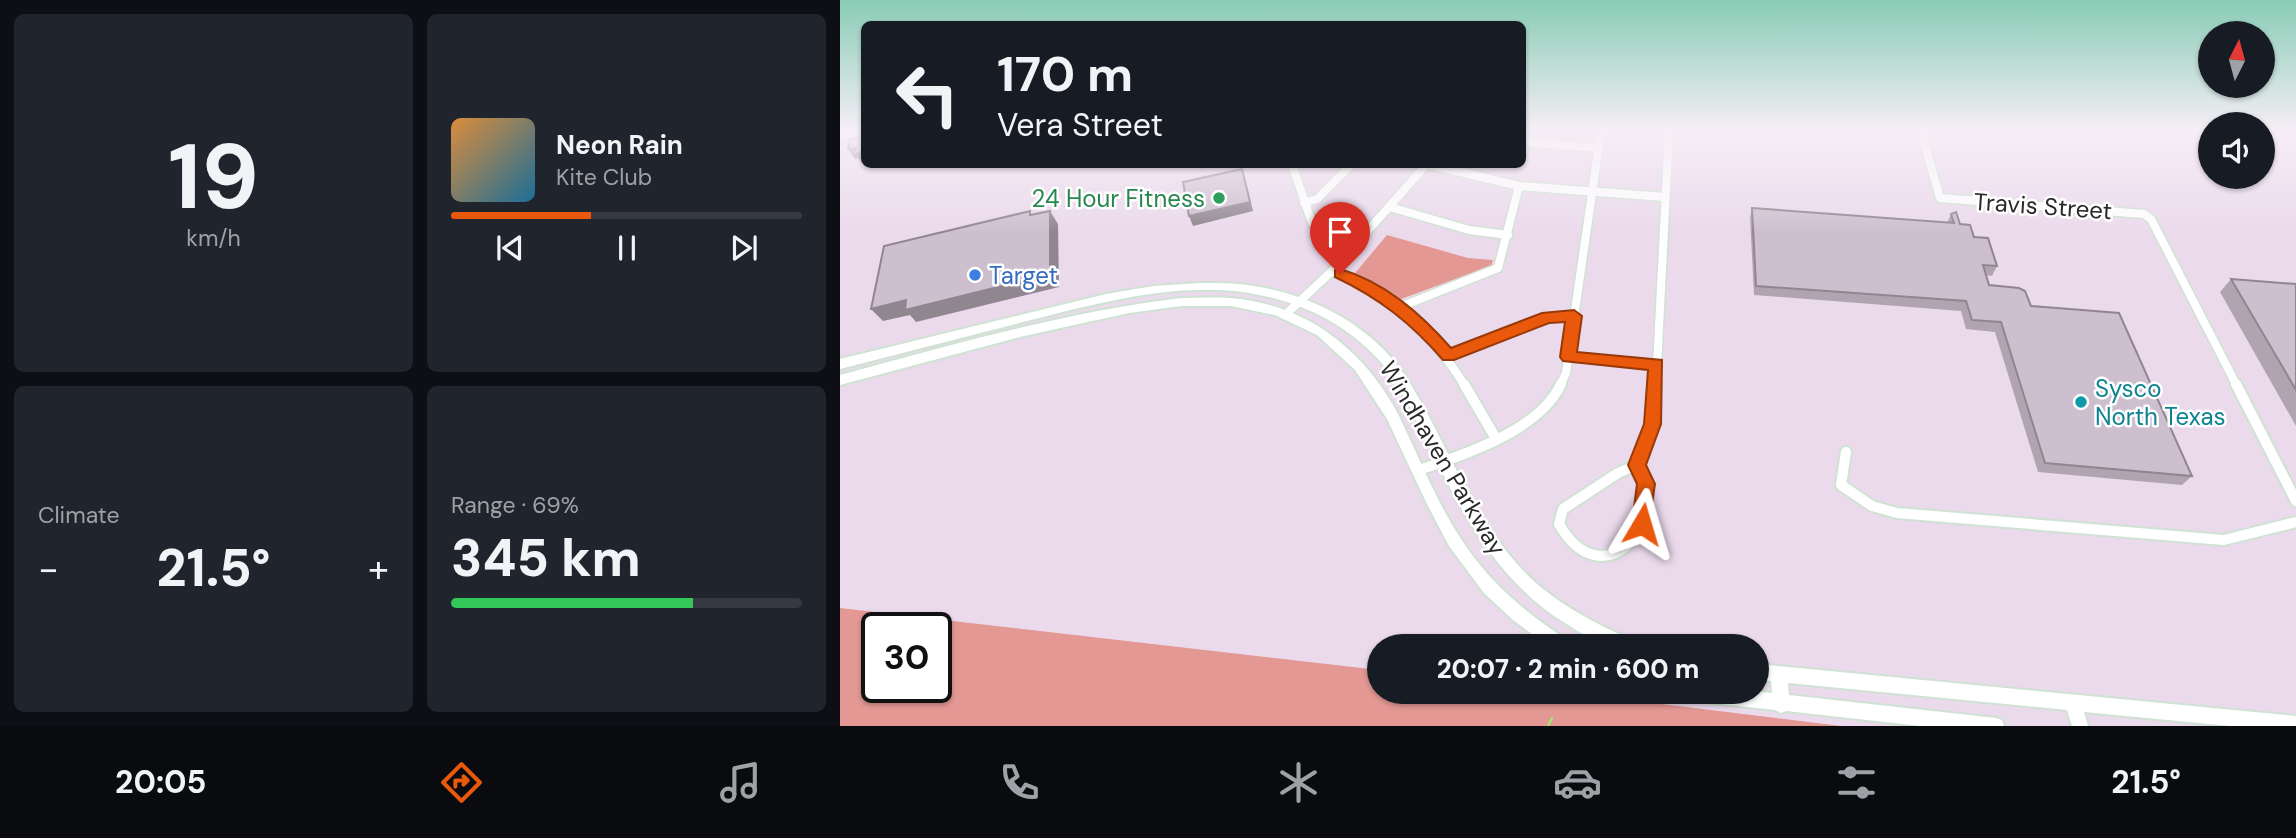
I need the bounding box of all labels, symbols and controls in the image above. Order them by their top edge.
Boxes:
north arrow [2198,21,2275,98]
map controls [2198,21,2275,189]
text: 170 m [997,42,1133,106]
icon: left [882,49,973,140]
text: Vera Street [997,104,1163,146]
button: sound [2198,112,2275,189]
text: 19 [168,118,259,236]
text: Neon Rain [556,128,683,162]
text: Kite Club [556,162,652,192]
place label: 24 Hour Fitness [1032,183,1205,214]
street label: Travis Street [1973,186,2113,226]
marker: 24 Hour Fitness [1211,190,1227,206]
pin [1310,202,1370,274]
icon: arrive [1321,213,1359,251]
text: km/h [186,223,241,253]
icon: previous [491,229,529,267]
icon: pause [608,229,646,267]
icon: next [725,229,763,267]
place label: Target [989,260,1058,291]
marker: Target [967,267,983,283]
street label: Windhaven Parkway [1373,355,1513,561]
place label: Sysco North Texas [2095,373,2226,432]
marker: Sysco North Texas [2073,394,2089,410]
position arrow [1605,487,1679,561]
text: Range · 69% [451,490,579,520]
text: Climate [38,500,120,530]
text: 345 km [451,524,641,592]
text: 21.5° [156,534,271,602]
text: − [38,544,59,594]
text: + [368,544,389,594]
speed limit sign: 30 [861,612,952,703]
text: 20:07 · 2 min · 600 m [1437,652,1699,686]
icon: directions [437,758,486,807]
icon: music [716,758,765,807]
icon: phone [995,758,1044,807]
icon: climate [1274,758,1323,807]
icon: car [1553,758,1602,807]
icon: filters [1832,758,1881,807]
text: 20:05 [115,761,206,803]
text: 21.5° [2111,761,2181,803]

